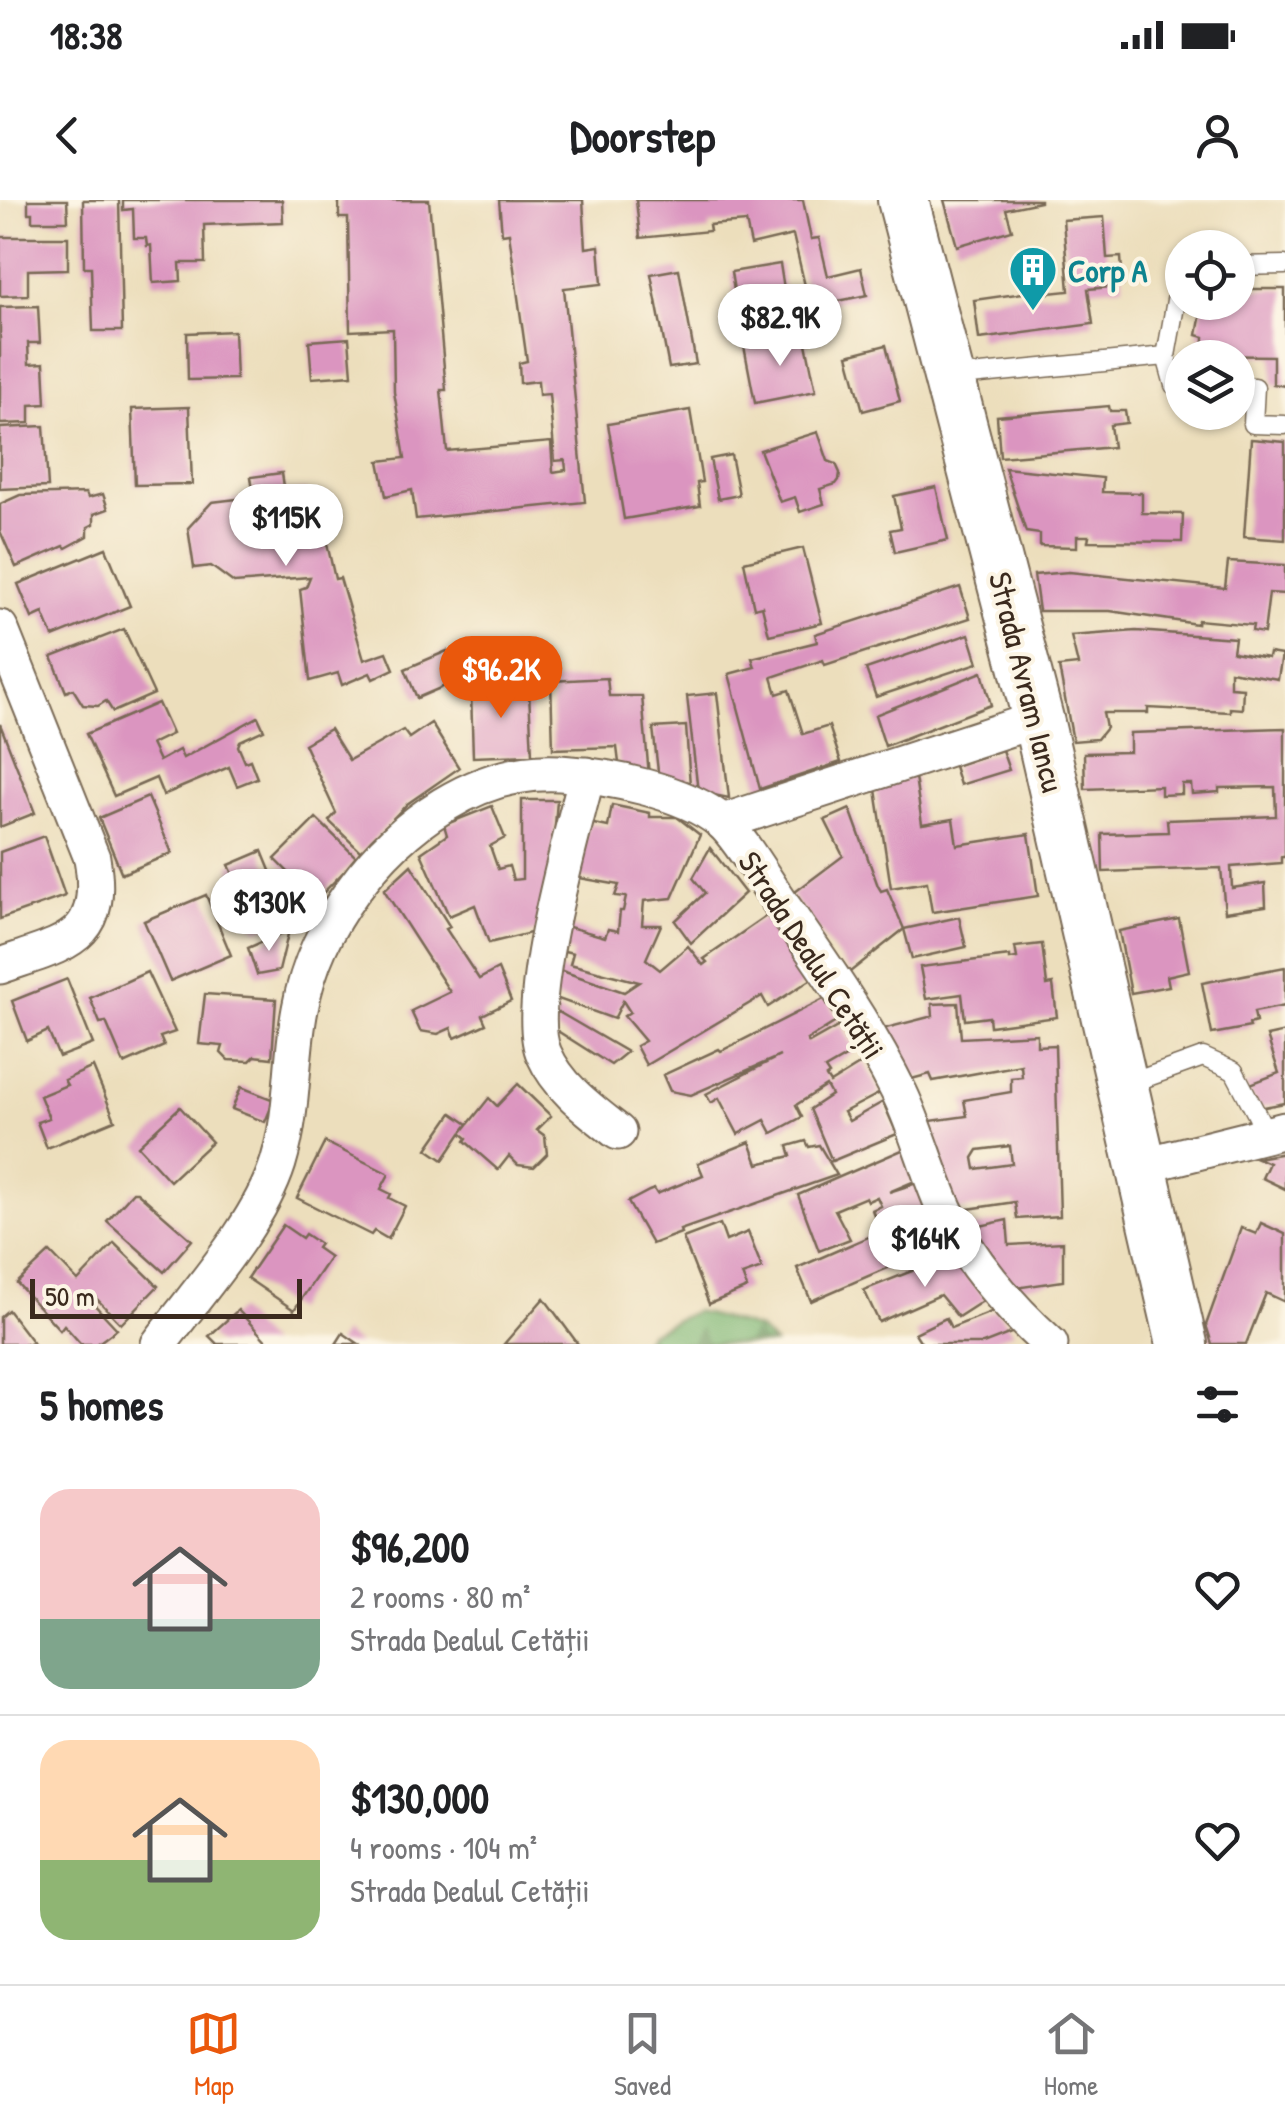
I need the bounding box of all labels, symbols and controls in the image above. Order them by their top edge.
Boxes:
text: 18:38 [50,9,123,61]
text: Doorstep [570,105,715,166]
icon: back [40,108,95,163]
icon: person [1190,108,1245,163]
map controls [1165,230,1255,430]
button: locate [1165,230,1255,320]
building icon: Corp A [1007,244,1059,312]
place label: Corp A [1068,249,1148,293]
pin: $82.9K [699,284,861,369]
text: $82.9K [740,295,820,338]
button: layers [1165,340,1255,430]
pin: $115K [216,484,356,569]
text: $115K [251,495,321,538]
street label: Strada Avram Iancu [979,568,1075,797]
pin: $96.2K [420,636,582,721]
text: $96.2K [461,647,541,690]
street label: Strada Dealul Cetății [729,843,895,1067]
pin: $130K [199,869,339,954]
text: $130K [232,880,306,923]
pin: $164K [855,1205,995,1290]
text: $164K [890,1216,960,1259]
scale bar [30,1274,302,1318]
text: 50 m [45,1277,95,1315]
text: 5 homes [40,1376,163,1433]
icon: filters [1190,1377,1245,1432]
text: $96,200 [350,1518,469,1575]
icon: home [120,1529,240,1649]
icon: heart [1190,1562,1245,1617]
text: 2 rooms · 80 m² [350,1575,530,1618]
text: Strada Dealul Cetății [350,1618,590,1661]
text: $130,000 [350,1769,489,1826]
icon: home [120,1780,240,1900]
icon: heart [1190,1813,1245,1868]
text: 4 rooms · 104 m² [350,1826,537,1869]
text: Strada Dealul Cetății [350,1869,590,1912]
tab: Map [186,2006,241,2104]
tab: Saved [614,2006,671,2104]
tab: Home [1044,2006,1099,2104]

